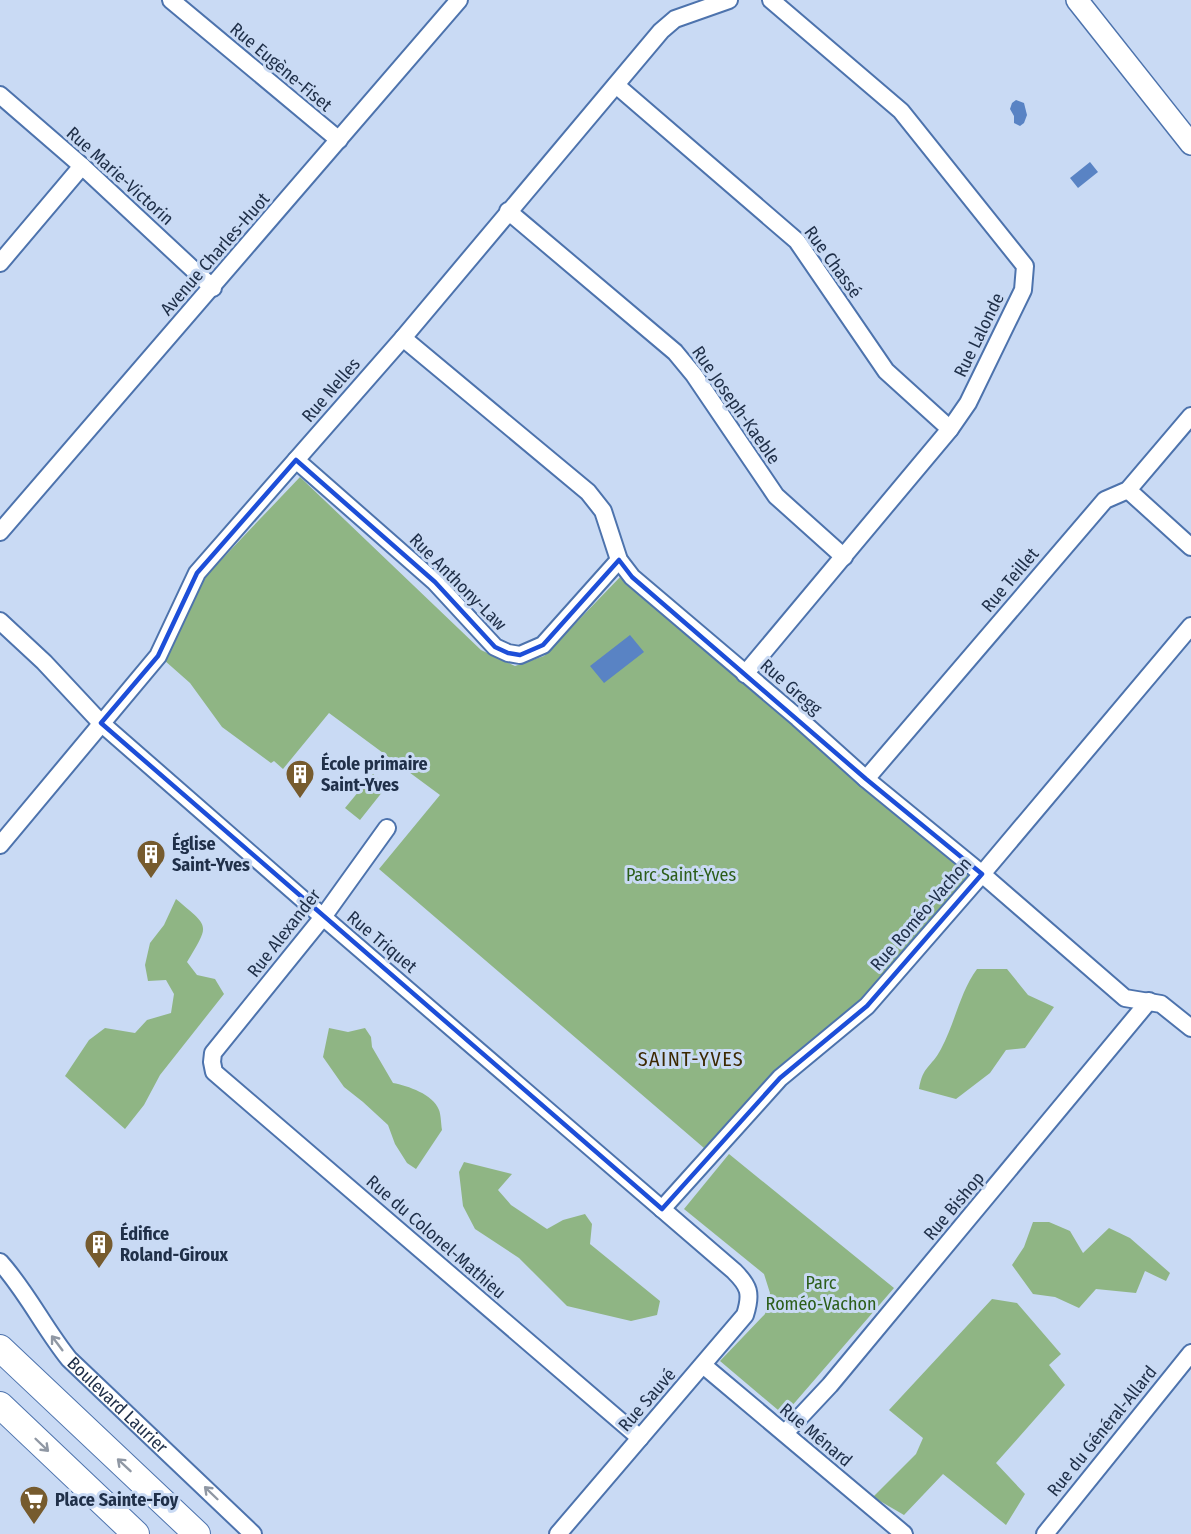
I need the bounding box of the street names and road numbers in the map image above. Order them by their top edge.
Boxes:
street label: Rue Eugène-Fiset [226,18,337,116]
street label: Rue Marie-Victorin [62,122,178,230]
street label: Avenue Charles-Huot [156,188,274,320]
street label: Rue Chassé [800,222,867,302]
street label: Rue Lalonde [949,289,1009,381]
street label: Rue Joseph-Kaeble [687,342,785,468]
street label: Rue Nelles [297,353,365,427]
street label: Rue Anthony-Law [405,529,511,635]
street label: Rue Teillet [977,543,1043,617]
street label: Rue Gregg [756,654,827,720]
street label: Rue Roméo-Vachon [866,853,976,975]
street label: Rue Alexander [243,884,326,982]
street label: Rue Triquet [342,906,422,978]
street label: Rue Bishop [919,1167,989,1245]
street label: Rue du Colonel-Mathieu [362,1170,510,1304]
street label: Boulevard Laurier [63,1352,173,1459]
street label: Rue du Général-Allard [1043,1361,1161,1501]
street label: Rue Sauvé [614,1364,680,1436]
street label: Rue Ménard [775,1398,857,1472]

